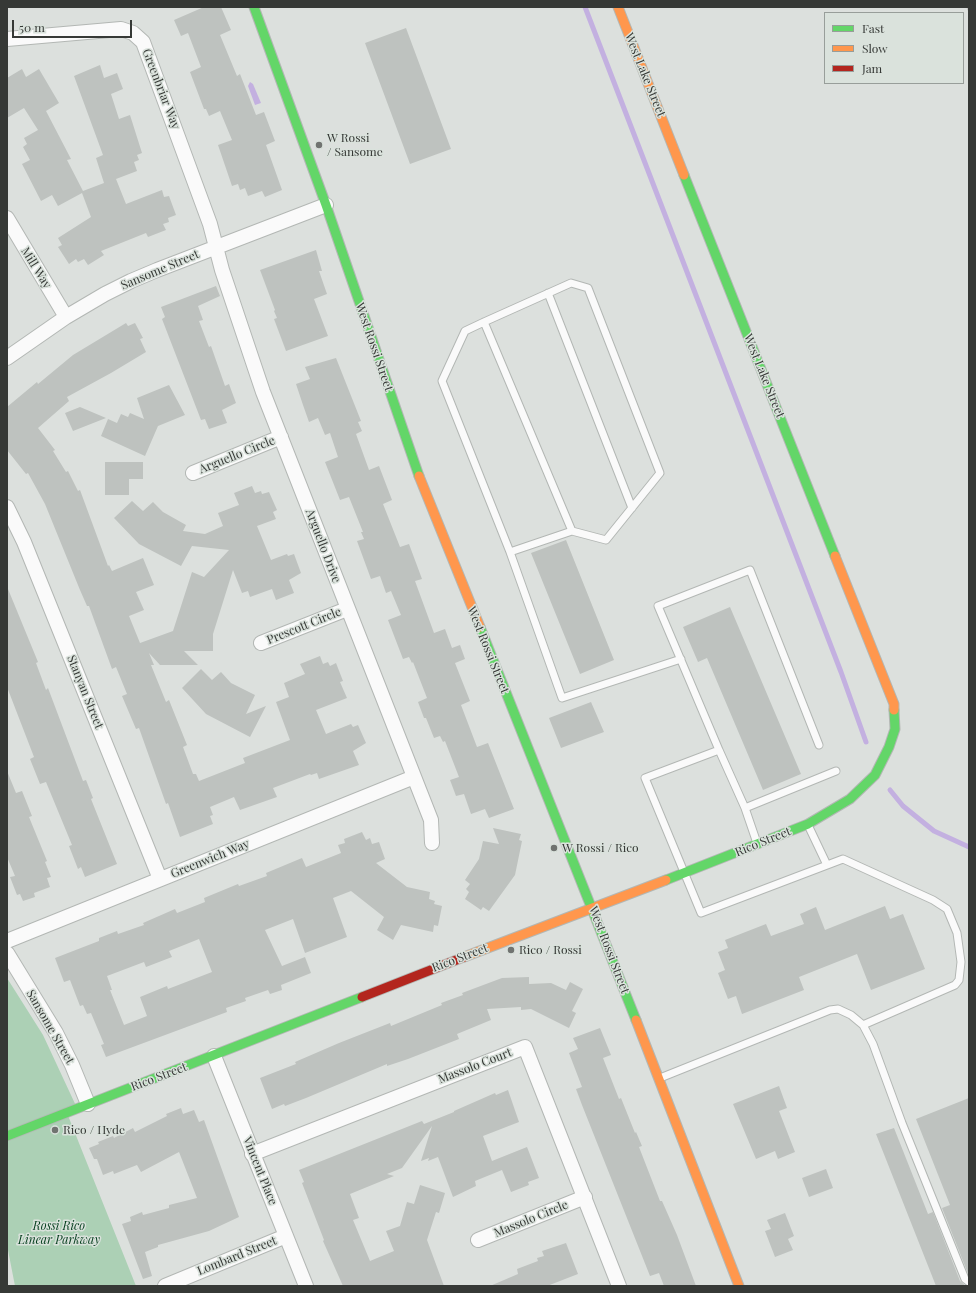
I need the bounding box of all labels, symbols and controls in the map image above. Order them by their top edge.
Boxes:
scale bar [14,12,134,38]
legend [824,12,964,84]
text: 50 m [19,19,45,35]
text: Fast [862,20,884,36]
street label: West Lake Street [622,31,668,119]
text: Slow [862,40,888,56]
street label: Greenbriar Way [139,47,183,131]
text: Jam [862,60,882,76]
place label: W Rossi / Sansome [327,131,383,159]
marker: W Rossi / Sansome [314,140,324,150]
street label: Mill Way [18,245,54,291]
street label: Sansome Street [119,247,201,293]
street label: West Rossi Street [352,301,396,393]
street label: West Lake Street [741,332,787,420]
street label: Arguello Circle [197,433,277,477]
street label: Arguello Drive [302,507,344,585]
street label: West Rossi Street [464,604,512,696]
street label: Prescott Circle [265,605,343,647]
street label: Stanyan Street [64,653,106,731]
street label: Rico Street [733,824,793,860]
street label: Greenwich Way [169,837,251,881]
place label: W Rossi / Rico [562,841,639,855]
marker: W Rossi / Rico [549,843,559,853]
street label: West Rossi Street [586,904,632,996]
street label: Rico Street [430,941,490,975]
place label: Rico / Rossi [519,943,582,957]
marker: Rico / Rossi [506,945,516,955]
street label: Sansome Street [23,987,77,1067]
street label: Massolo Court [436,1045,514,1087]
street label: Rico Street [129,1060,189,1094]
place label: Rico / Hyde [63,1123,125,1137]
marker: Rico / Hyde [50,1125,60,1135]
street label: Vincent Place [240,1135,280,1207]
street label: Massolo Circle [492,1198,570,1240]
park label: Rossi Rico Linear Parkway [18,1219,100,1247]
street label: Lombard Street [195,1234,279,1278]

